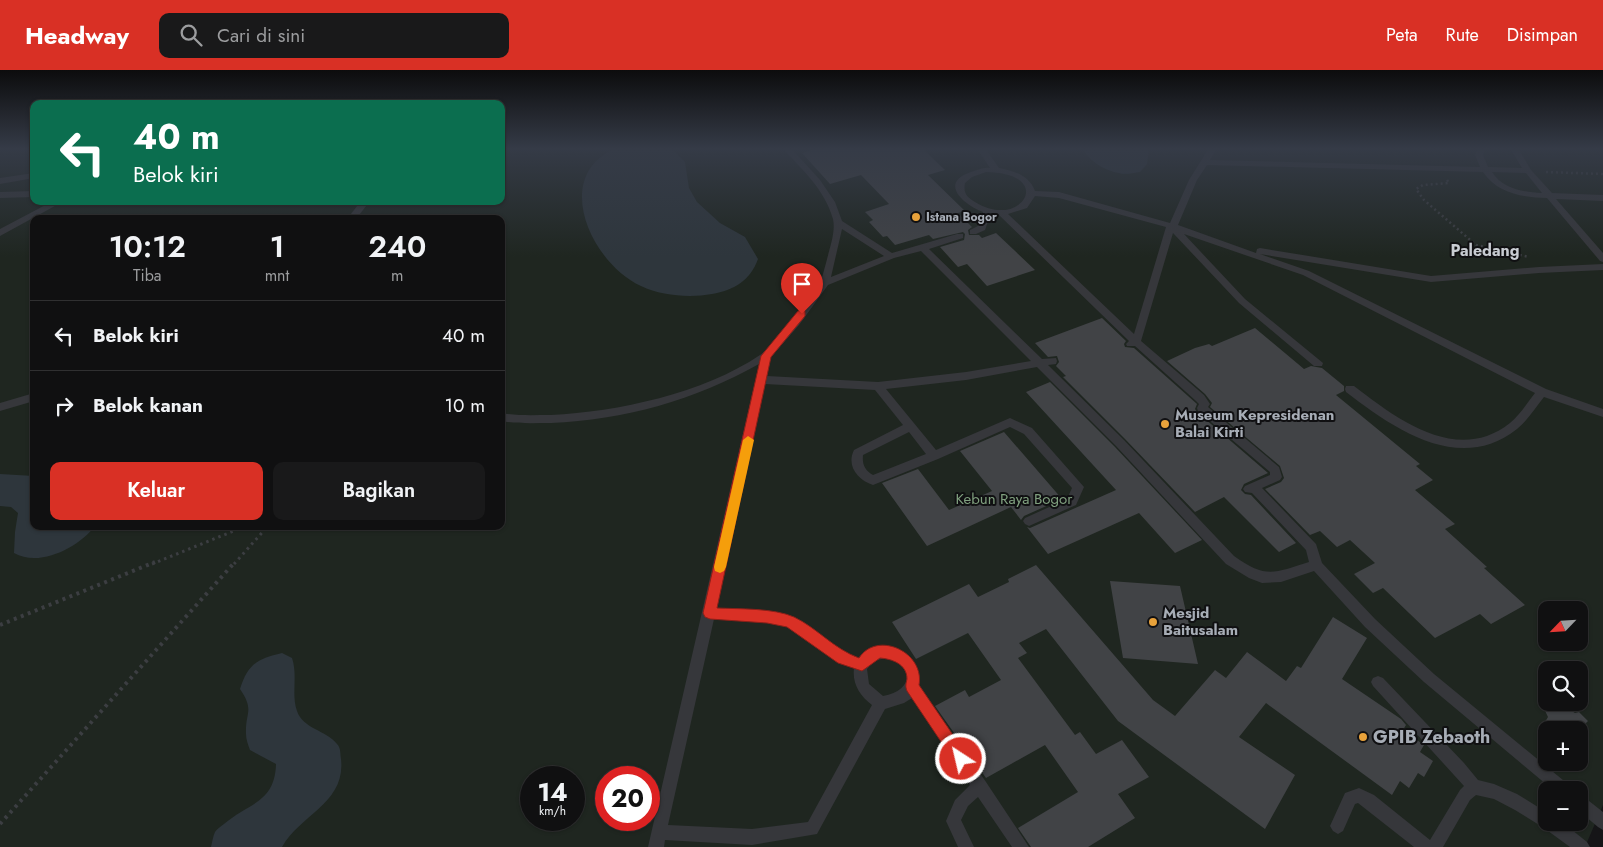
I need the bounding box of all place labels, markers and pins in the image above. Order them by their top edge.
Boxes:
place label: Istana Bogor [926,208,997,226]
marker: Istana Bogor [910,211,922,223]
pin [781,263,823,314]
place label: Museum Kepresidenan Balai Kirti [1175,404,1334,443]
marker: Museum Kepresidenan Balai Kirti [1159,418,1171,430]
place label: Mesjid Baitusalam [1163,602,1238,641]
marker: Mesjid Baitusalam [1147,616,1159,628]
place label: GPIB Zebaoth [1373,724,1490,750]
marker: GPIB Zebaoth [1357,731,1369,743]

